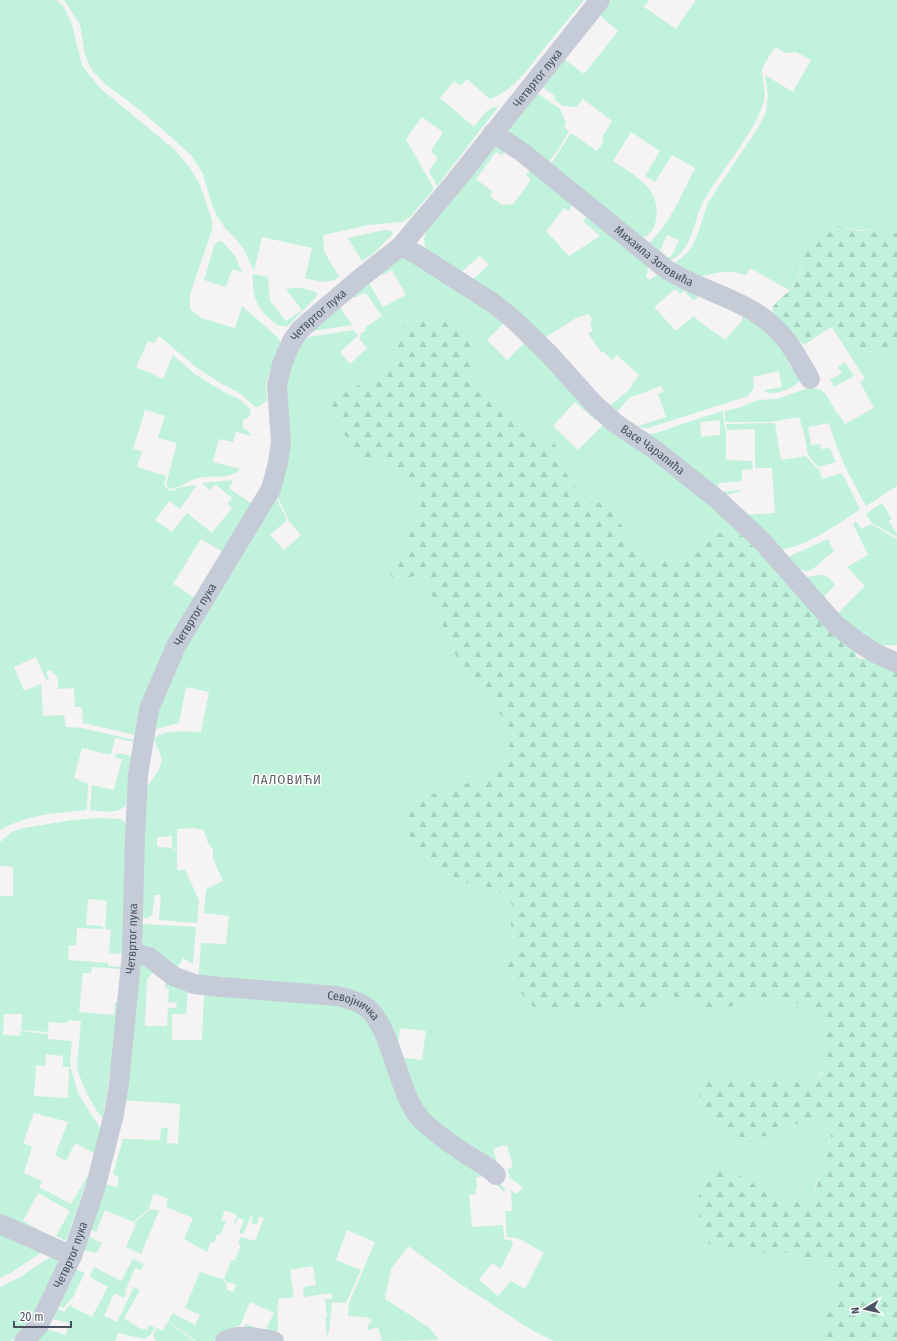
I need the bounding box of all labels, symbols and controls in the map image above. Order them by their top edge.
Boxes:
street label: Четвртог пука [510,46,565,110]
street label: Михаила Зотовића [611,223,696,290]
street label: Четвртог пука [288,286,349,344]
street label: Васе Чарапића [618,422,688,478]
street label: Четвртог пука [171,581,219,648]
district label: ЛАЛОВИЋИ [252,772,322,787]
street label: Четвртог пука [123,903,140,975]
street label: Севојничка [327,988,383,1023]
street label: Четвртог пука [51,1220,90,1290]
north arrow [845,1289,885,1329]
scale bar [14,1303,71,1329]
text: N [849,1306,863,1315]
text: 20 m [20,1310,44,1324]

